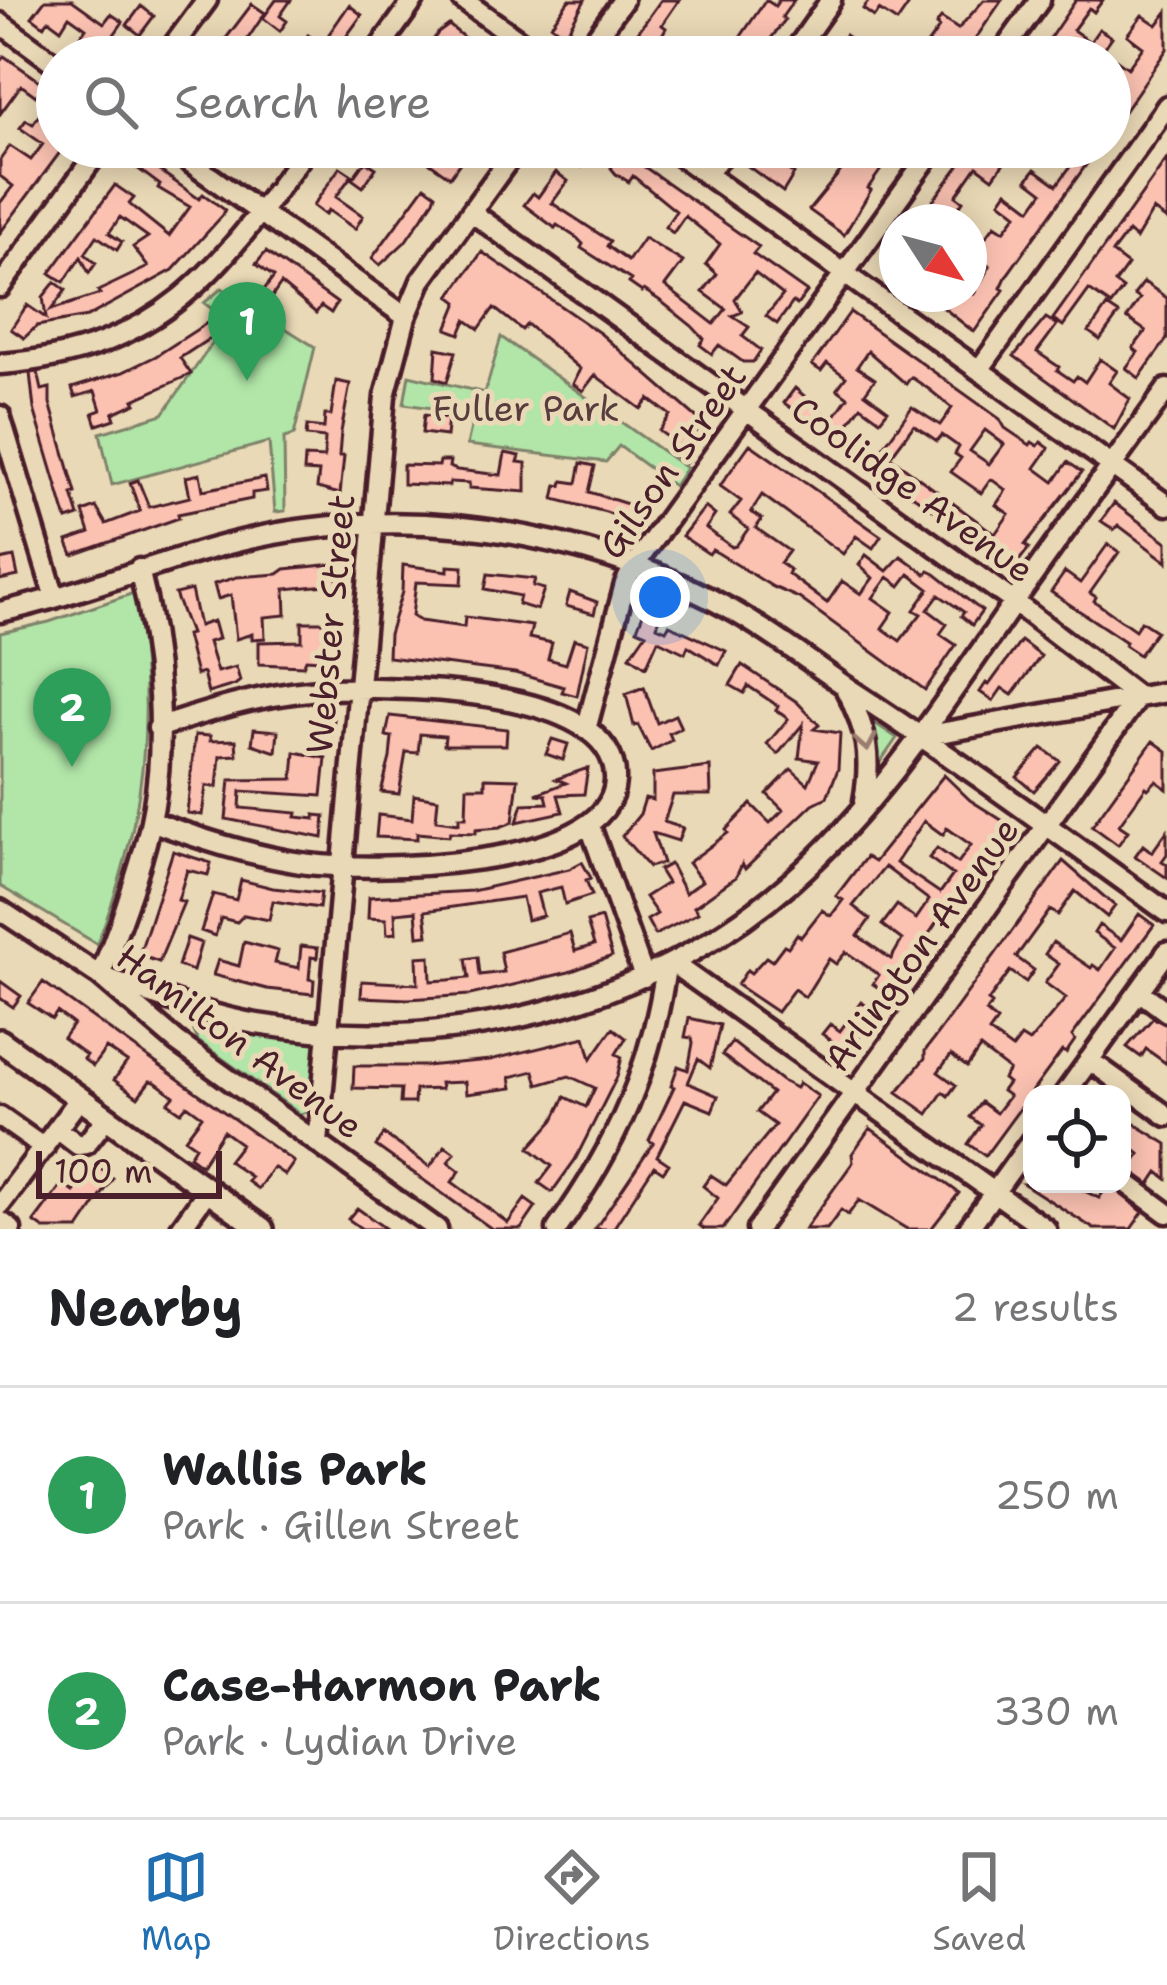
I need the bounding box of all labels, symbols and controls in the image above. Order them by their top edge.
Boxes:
search box [36,36,1131,168]
icon: search [78,69,144,135]
text: Search here [174,72,431,132]
north arrow [879,204,987,312]
pin: 1 [208,282,286,381]
street label: Gilson Street [587,354,758,568]
park label: Fuller Park [432,384,620,433]
street label: Coolidge Avenue [781,385,1044,594]
street label: Webster Street [295,492,366,756]
your location [630,567,690,627]
pin: 2 [33,668,111,767]
one-way arrow [852,733,878,753]
street label: Arlington Avenue [813,807,1030,1081]
street label: Hamilton Avenue [106,932,373,1150]
map controls [1023,1085,1131,1193]
button: locate [1023,1085,1131,1193]
scale bar [36,1145,222,1198]
text: 100 m [54,1149,153,1194]
text: Nearby [48,1273,243,1341]
text: 2 results [952,1281,1119,1333]
text: Wallis Park [162,1439,428,1499]
text: 1 [78,1469,96,1521]
text: 250 m [995,1469,1119,1521]
text: Park · Gillen Street [162,1499,520,1551]
text: Case-Harmon Park [162,1655,602,1715]
text: 2 [73,1685,101,1737]
text: 330 m [993,1685,1119,1737]
text: Park · Lydian Drive [162,1715,517,1767]
tab: Map [141,1844,212,1961]
tab: Directions [493,1844,651,1961]
tab: Saved [932,1844,1026,1961]

